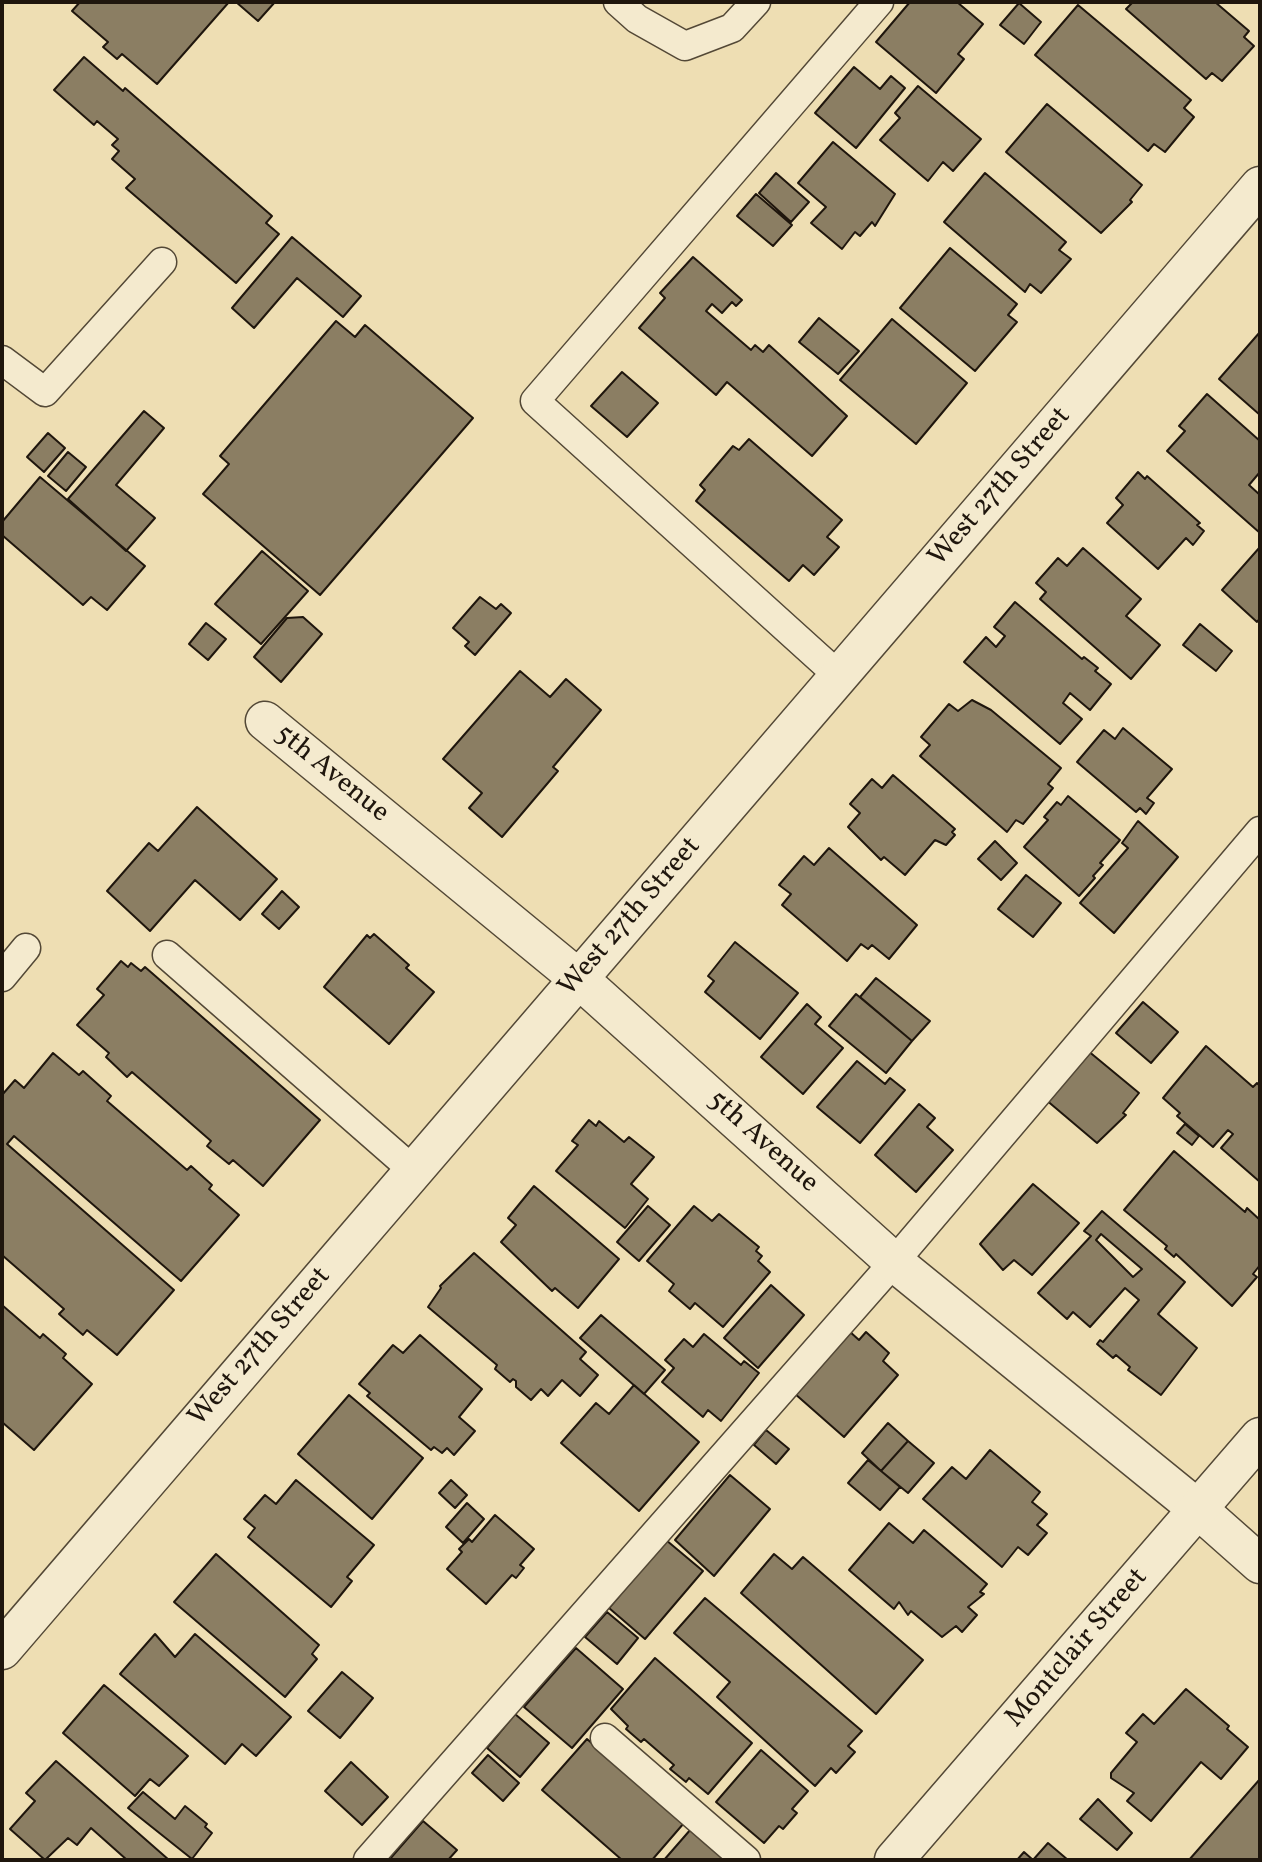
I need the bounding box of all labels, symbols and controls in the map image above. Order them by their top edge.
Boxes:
street label: West 27th Street [923,402,1079,574]
street label: 5th Avenue [267,719,395,831]
street label: West 27th Street [553,832,709,1004]
street label: 5th Avenue [700,1085,824,1201]
street label: West 27th Street [183,1262,339,1434]
street label: Montclair Street [1000,1563,1156,1735]

